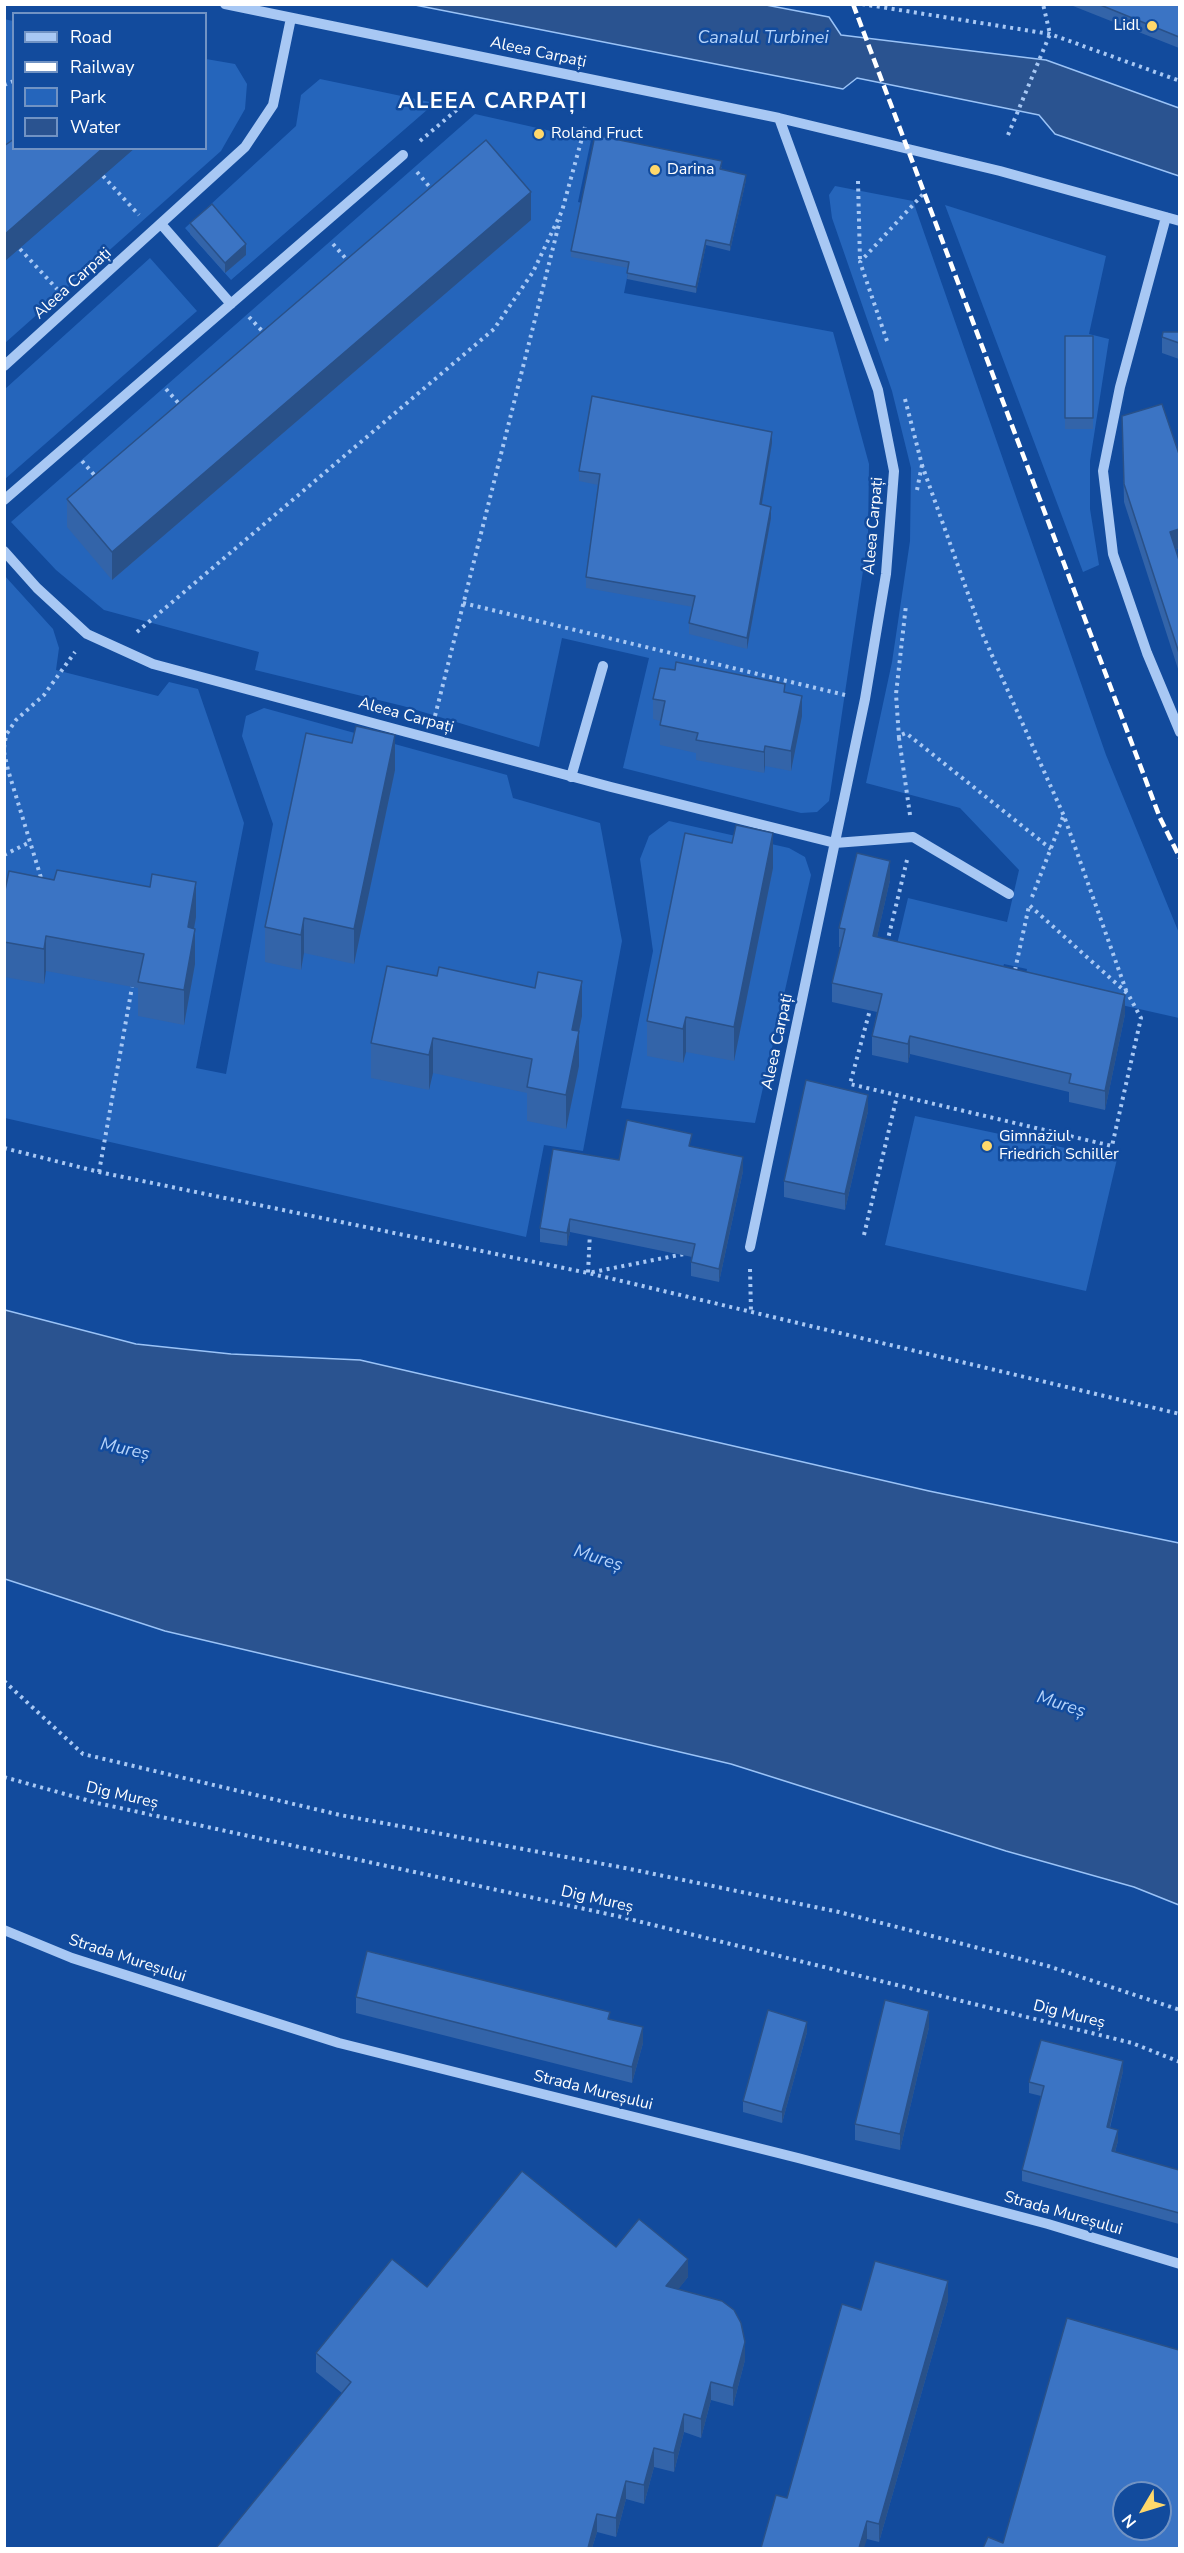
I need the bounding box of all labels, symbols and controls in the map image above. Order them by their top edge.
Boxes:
legend [12,12,207,150]
place label: Lidl [1114,16,1140,36]
marker: Lidl [1145,19,1159,33]
text: Road [70,25,112,49]
water label: Canalul Turbinei [697,28,829,50]
street label: Aleea Carpați [488,33,588,73]
text: Railway [70,55,135,79]
text: Park [70,85,106,109]
district label: ALEEA CARPAȚI [398,90,588,116]
text: Water [70,115,121,139]
place label: Roland Fruct [551,124,642,144]
marker: Roland Fruct [532,127,546,141]
place label: Darina [667,160,714,180]
marker: Darina [648,163,662,177]
street label: Aleea Carpați [30,244,116,324]
street label: Aleea Carpați [860,476,888,576]
street label: Aleea Carpați [356,694,456,738]
street label: Aleea Carpați [758,992,798,1092]
place label: Gimnaziul Friedrich Schiller [999,1127,1119,1165]
marker: Gimnaziul Friedrich Schiller [980,1139,994,1153]
water label: Mureș [98,1434,152,1466]
water label: Mureș [571,1541,625,1577]
water label: Mureș [1034,1687,1088,1723]
street label: Dig Mureș [84,1778,160,1814]
street label: Dig Mureș [559,1882,635,1918]
street label: Strada Mureșului [66,1931,188,1987]
street label: Dig Mureș [1031,1997,1107,2033]
street label: Strada Mureșului [531,2067,655,2115]
street label: Strada Mureșului [1002,2188,1124,2240]
north arrow [1112,2481,1172,2541]
text: N [1117,2509,1142,2532]

